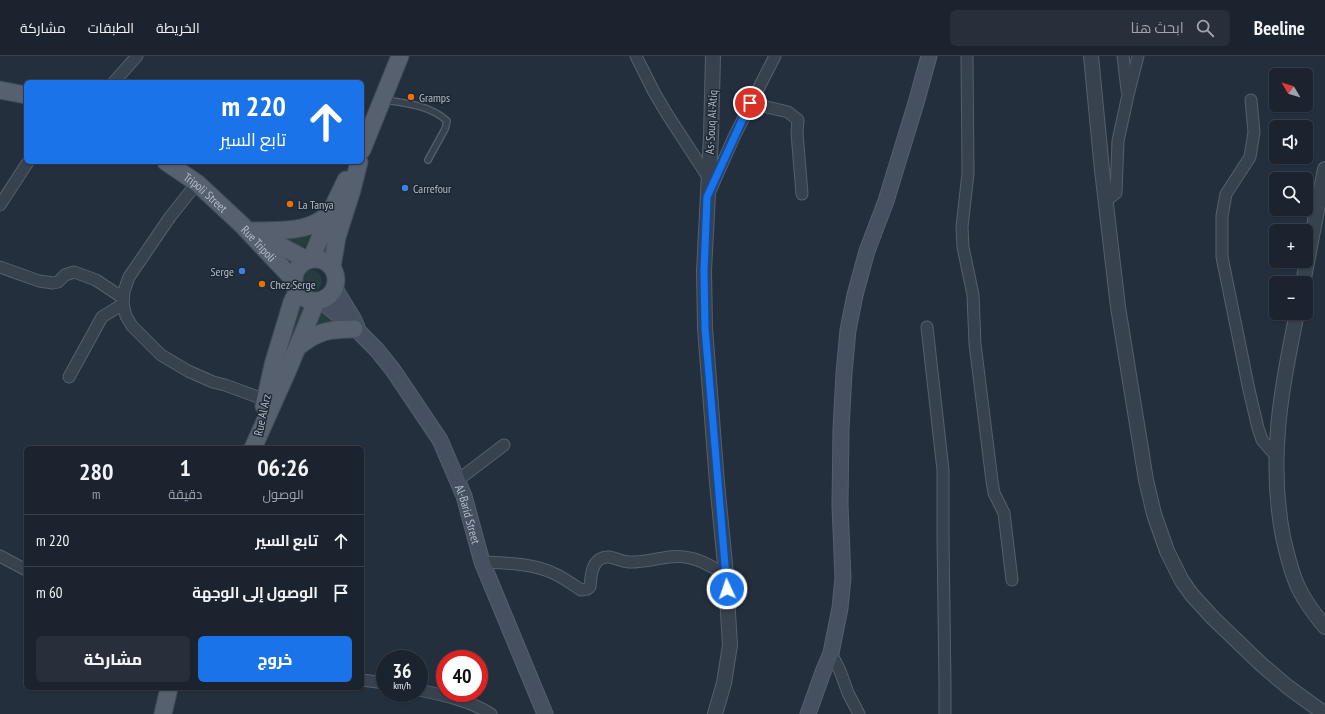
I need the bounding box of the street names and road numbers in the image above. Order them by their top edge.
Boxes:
street label: As-Souq Al-'Atiq [702,89,720,155]
street label: Tripoli Street [181,169,231,216]
street label: Rue Tripoli [239,222,280,264]
street label: Rue Al Arz [250,393,274,437]
street label: Al-Barid Street [452,482,484,546]

